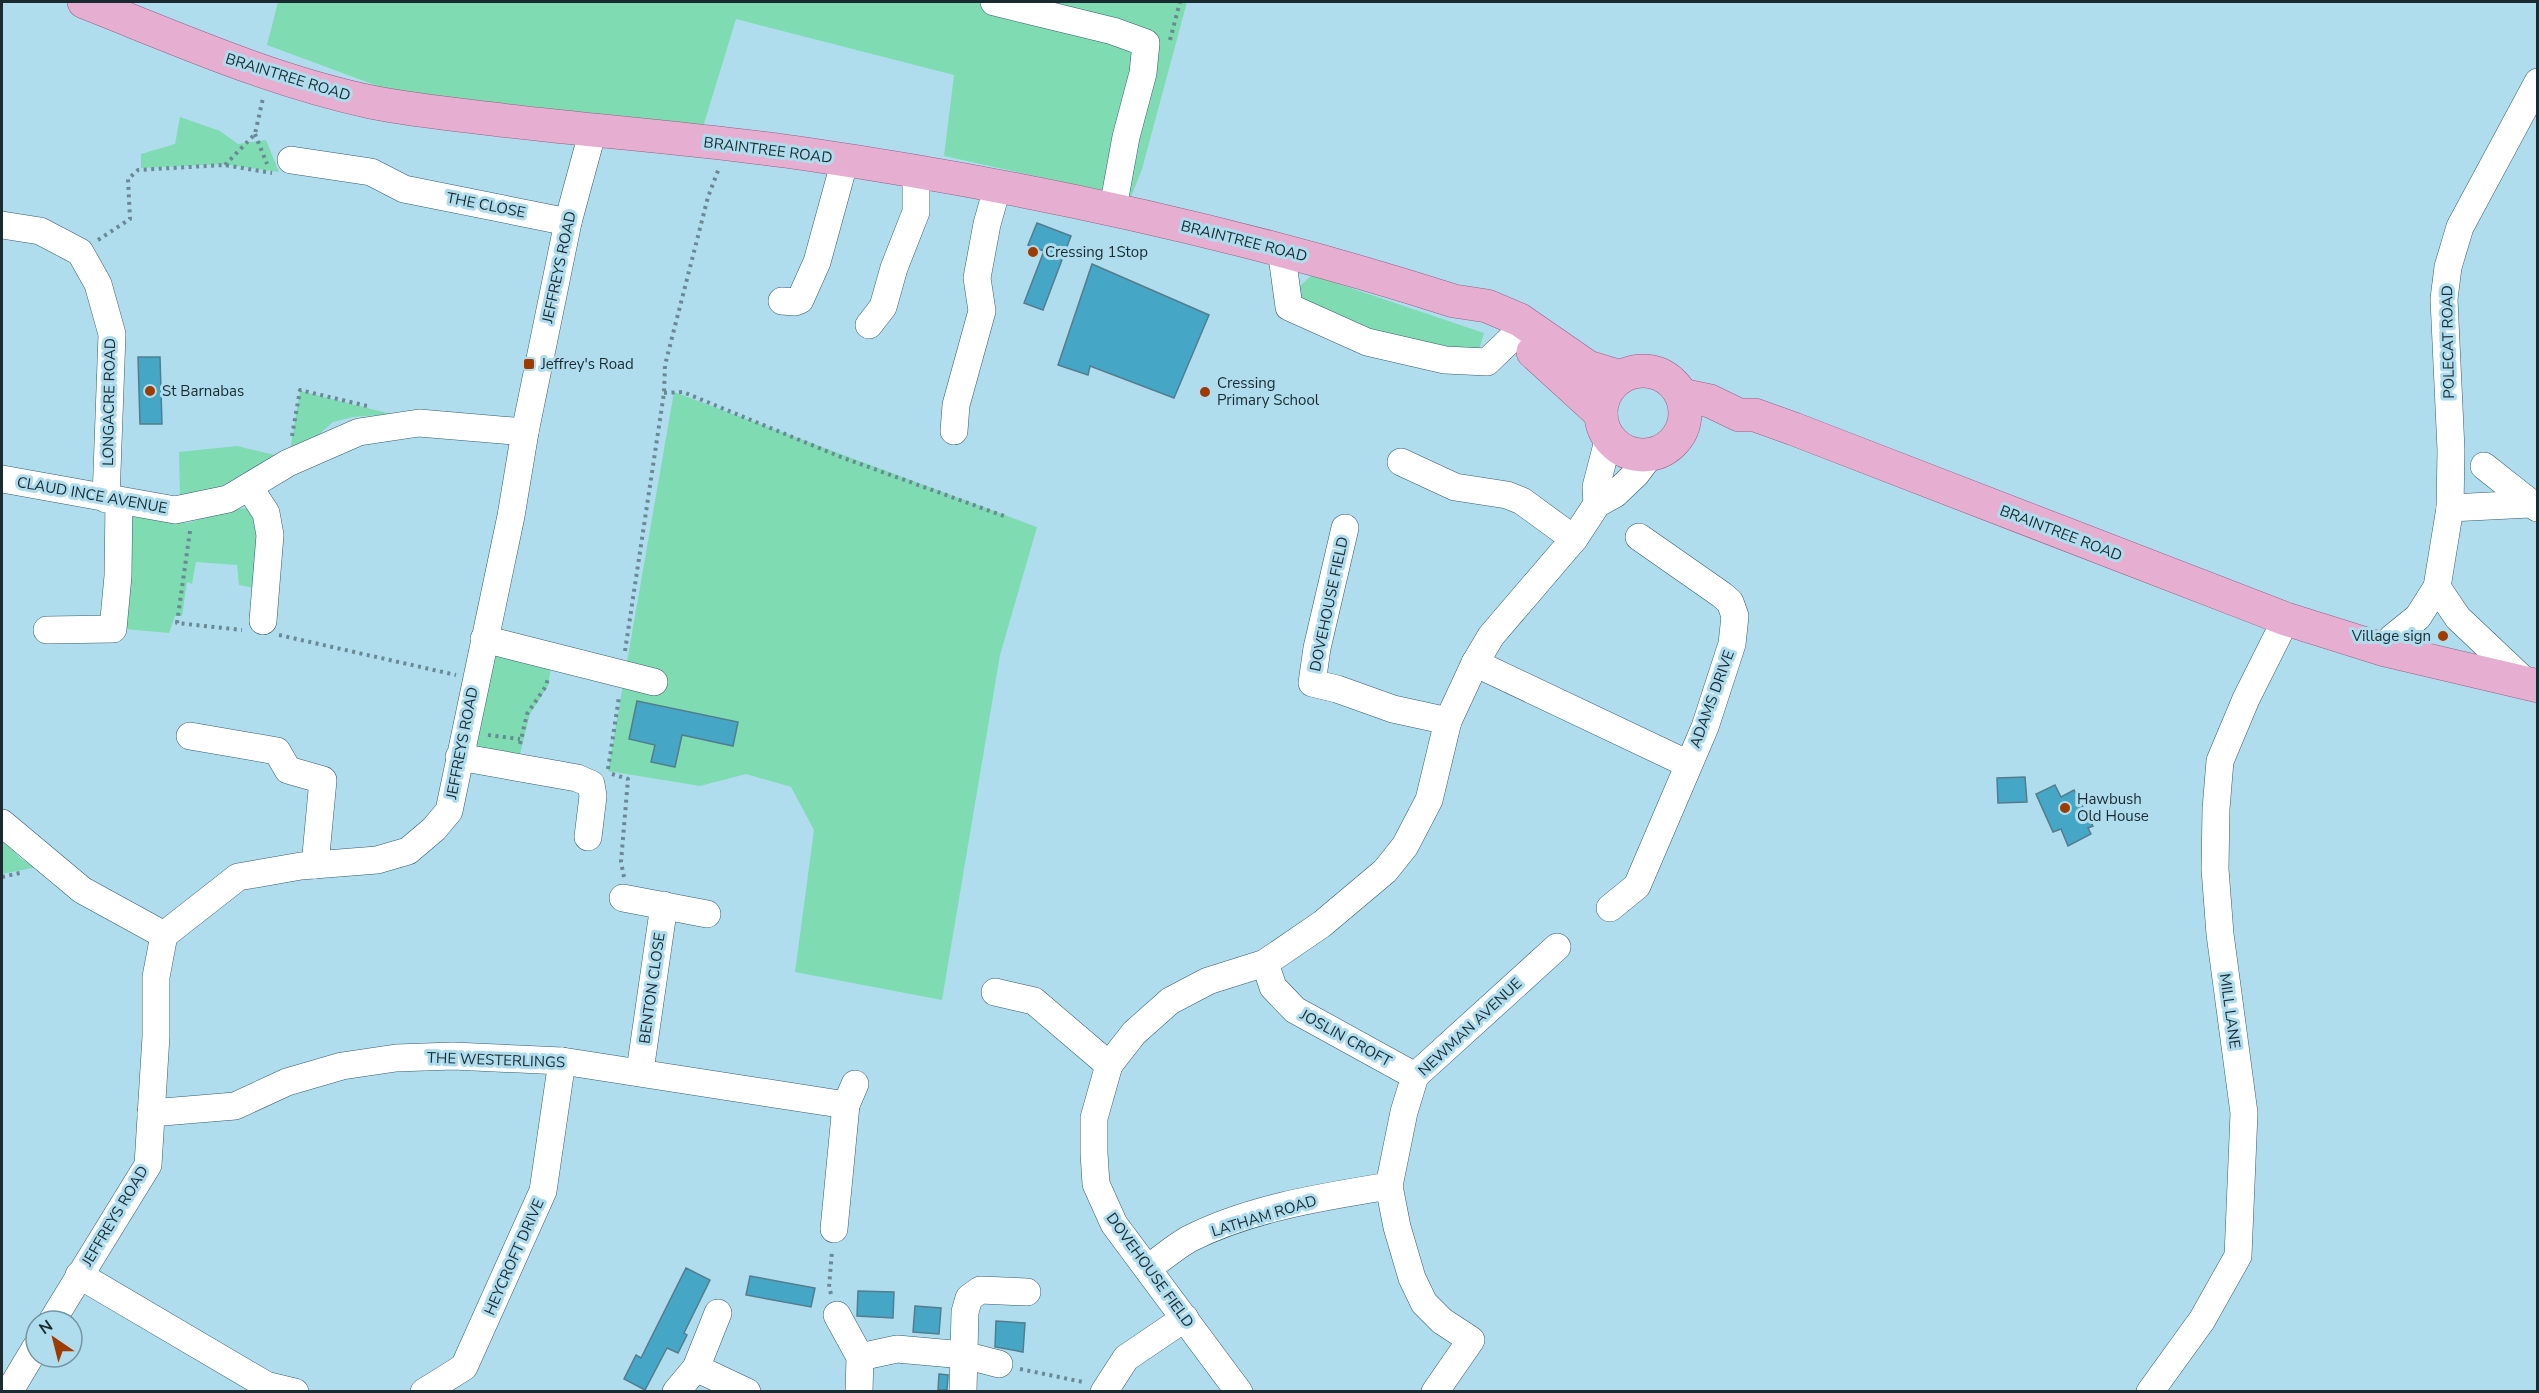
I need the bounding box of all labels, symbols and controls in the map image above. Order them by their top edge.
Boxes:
street label: BRAINTREE ROAD [223,48,353,106]
street label: BRAINTREE ROAD [702,132,834,168]
street label: THE CLOSE [445,188,527,222]
street label: JEFFREYS ROAD [537,209,581,326]
street label: BRAINTREE ROAD [1179,216,1309,266]
place label: Cressing 1Stop [1045,242,1148,262]
marker: Cressing 1Stop [1026,245,1040,259]
street label: POLECAT ROAD [2437,285,2459,399]
street label: LONGACRE ROAD [98,338,120,466]
place label: Jeffrey's Road [540,354,634,374]
marker: Jeffrey's Road [522,357,536,371]
place label: Cressing Primary School [1217,373,1320,410]
place label: St Barnabas [162,381,244,401]
marker: St Barnabas [143,384,157,398]
marker: Cressing Primary School [1198,385,1212,399]
street label: CLAUD INCE AVENUE [15,472,169,518]
street label: BRAINTREE ROAD [1997,500,2125,566]
street label: DOVEHOUSE FIELD [1305,535,1353,673]
place label: Village sign [2351,626,2431,646]
marker: Village sign [2436,629,2450,643]
street label: ADAMS DRIVE [1685,647,1739,751]
street label: JEFFREYS ROAD [441,685,483,802]
place label: Hawbush Old House [2077,789,2149,826]
marker: Hawbush Old House [2058,801,2072,815]
street label: BENTON CLOSE [634,931,670,1045]
street label: MILL LANE [2215,972,2245,1050]
street label: NEWMAN AVENUE [1414,974,1526,1080]
street label: JOSLIN CROFT [1296,1004,1395,1071]
street label: THE WESTERLINGS [427,1048,565,1072]
street label: JEFFREYS ROAD [77,1162,153,1271]
street label: LATHAM ROAD [1209,1190,1319,1242]
street label: HEYCROFT DRIVE [479,1196,549,1318]
street label: DOVEHOUSE FIELD [1102,1209,1198,1331]
north arrow [24,1309,84,1369]
text: N [35,1315,57,1340]

